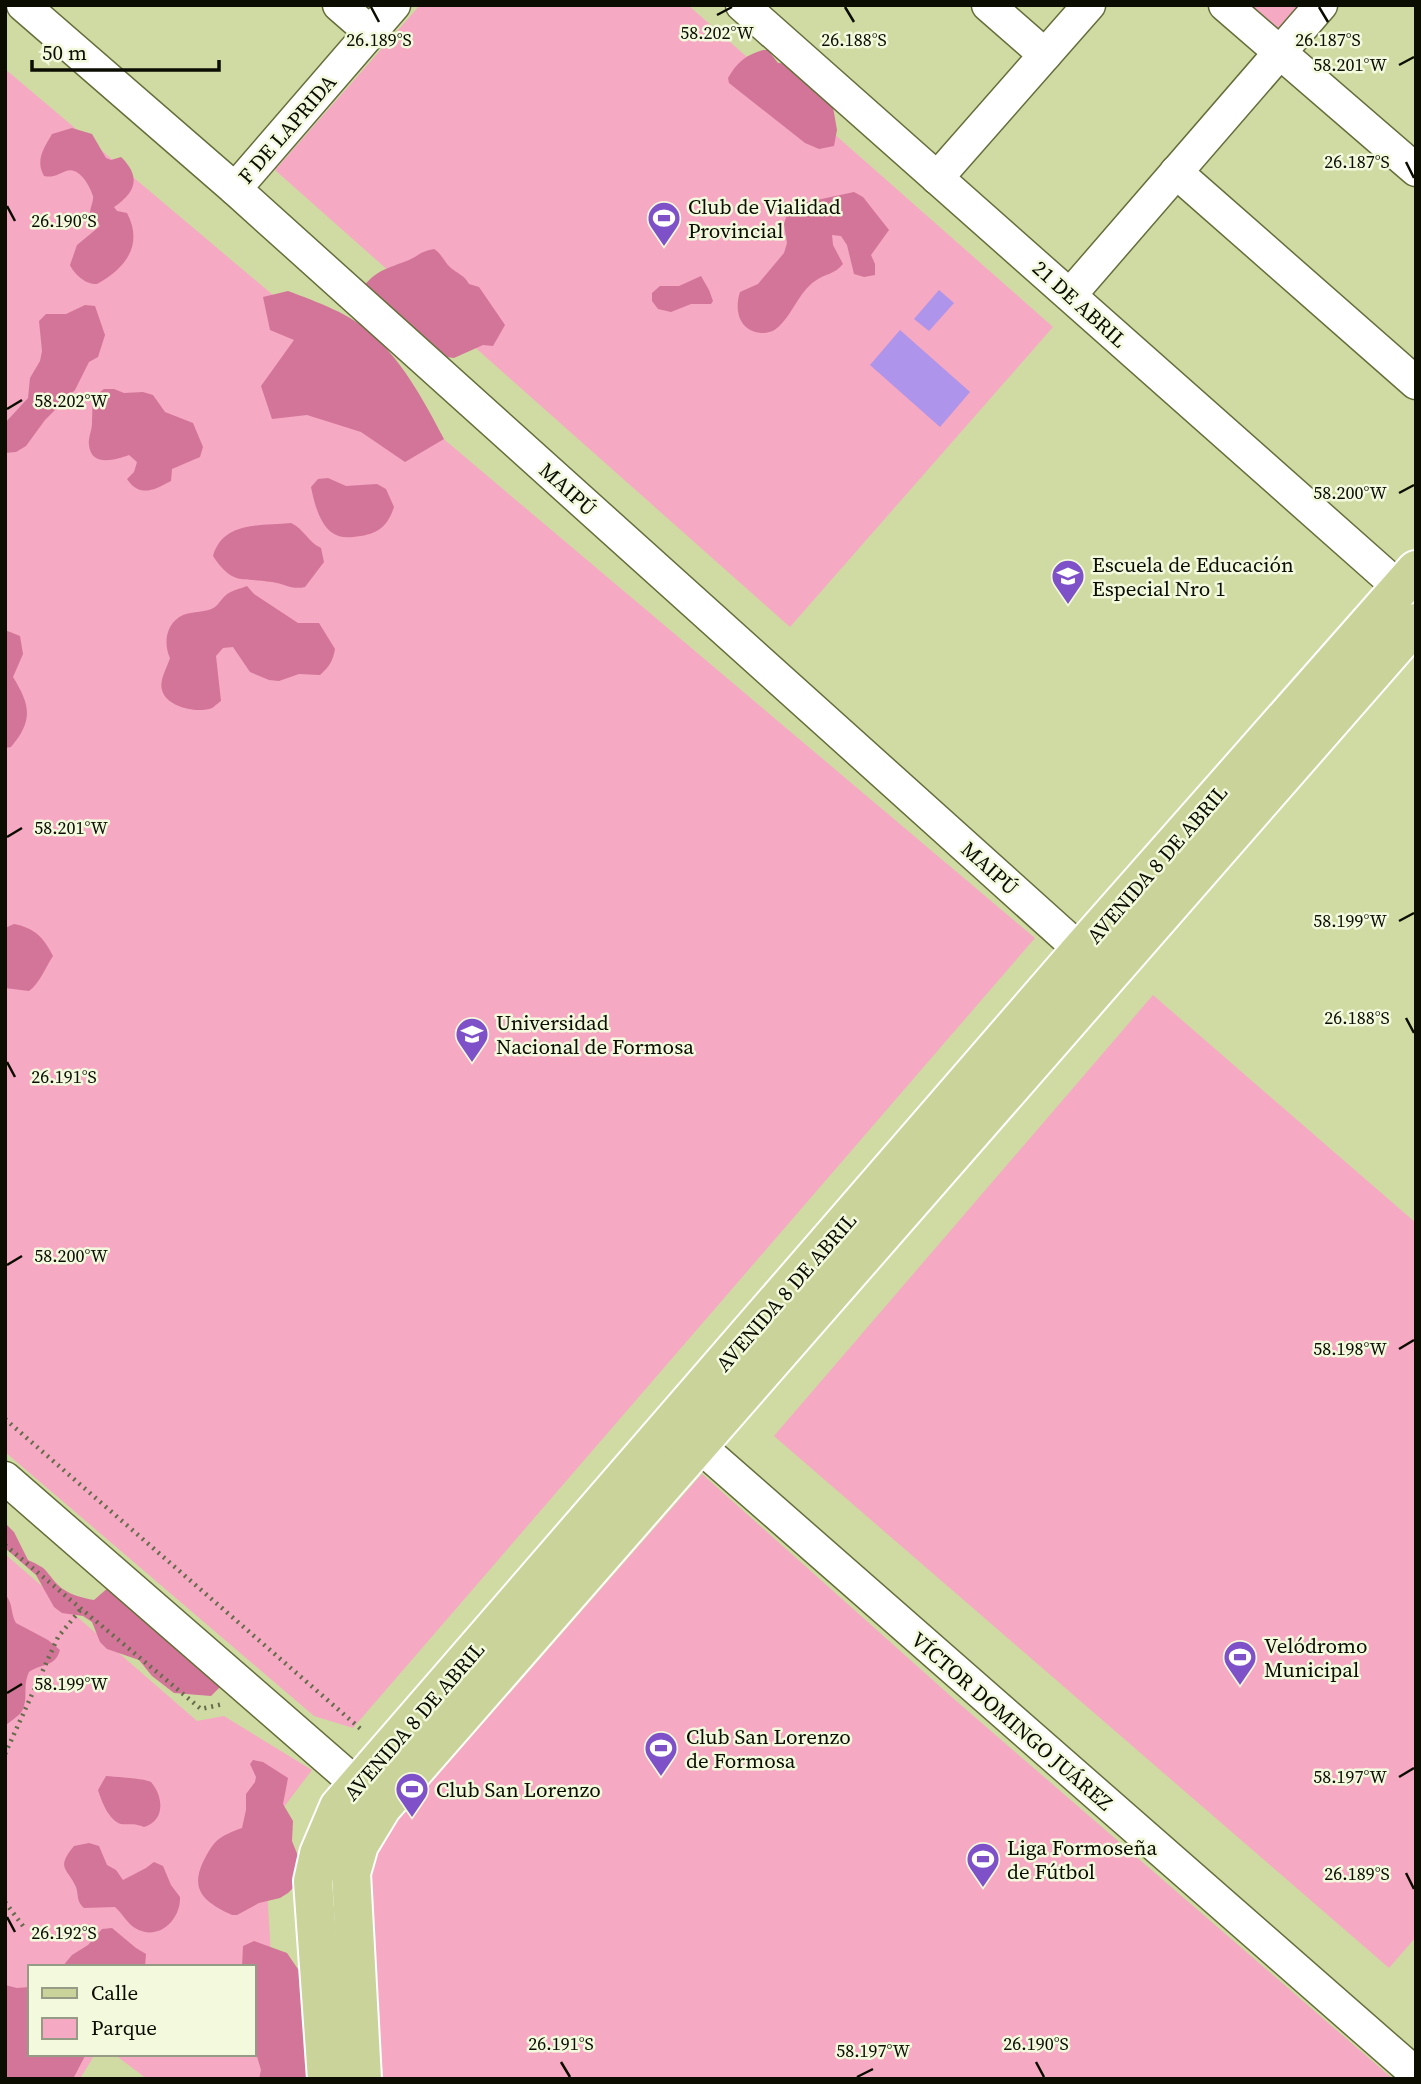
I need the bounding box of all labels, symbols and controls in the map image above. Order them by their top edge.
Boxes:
text: 58.202°W [680,20,754,45]
text: 26.189°S [346,27,412,52]
text: 26.188°S [821,27,887,52]
text: 26.187°S [1295,27,1361,52]
scale bar [32,28,219,72]
text: 50 m [42,38,87,67]
text: 58.201°W [1313,52,1387,77]
street label: F DE LAPRIDA [231,68,343,190]
text: 26.187°S [1324,149,1390,174]
place label: Club de Vialidad Provincial [688,192,841,245]
sports icon: Club de Vialidad Provincial [645,199,683,248]
text: 26.190°S [31,208,97,233]
street label: 21 DE ABRIL [1026,254,1134,354]
text: 58.202°W [34,388,108,413]
street label: MAIPÚ [533,456,603,522]
text: 58.200°W [1313,480,1387,505]
place label: Escuela de Educación Especial Nro 1 [1092,550,1294,603]
school or university icon: Escuela de Educación Especial Nro 1 [1049,557,1087,606]
street label: AVENIDA 8 DE ABRIL [1080,778,1234,950]
text: 58.201°W [34,815,108,840]
street label: MAIPÚ [955,835,1025,901]
text: 58.199°W [1313,908,1387,933]
text: 26.188°S [1324,1005,1390,1030]
place label: Universidad Nacional de Formosa [496,1008,694,1061]
school or university icon: Universidad Nacional de Formosa [453,1015,491,1064]
text: 26.191°S [31,1064,97,1089]
street label: AVENIDA 8 DE ABRIL [709,1206,863,1378]
text: 58.200°W [34,1243,108,1268]
text: 58.198°W [1313,1336,1387,1361]
street label: VÍCTOR DOMINGO JUÁREZ [905,1625,1119,1817]
place label: Velódromo Municipal [1264,1631,1368,1684]
street label: AVENIDA 8 DE ABRIL [337,1635,491,1807]
sports icon: Velódromo Municipal [1221,1638,1259,1687]
text: 58.199°W [34,1671,108,1696]
place label: Club San Lorenzo de Formosa [686,1722,851,1775]
sports icon: Club San Lorenzo de Formosa [642,1729,680,1778]
text: 58.197°W [1313,1764,1387,1789]
sports icon: Club San Lorenzo [393,1770,431,1819]
place label: Club San Lorenzo [436,1775,601,1804]
place label: Liga Formoseña de Fútbol [1007,1833,1158,1886]
sports icon: Liga Formoseña de Fútbol [964,1840,1002,1889]
text: 26.189°S [1324,1861,1390,1886]
text: 26.192°S [31,1920,97,1945]
legend [28,1965,256,2056]
text: Calle [91,1978,138,2007]
text: Parque [91,2013,157,2042]
text: 26.191°S [528,2031,594,2056]
text: 26.190°S [1003,2031,1069,2056]
text: 58.197°W [836,2038,910,2063]

